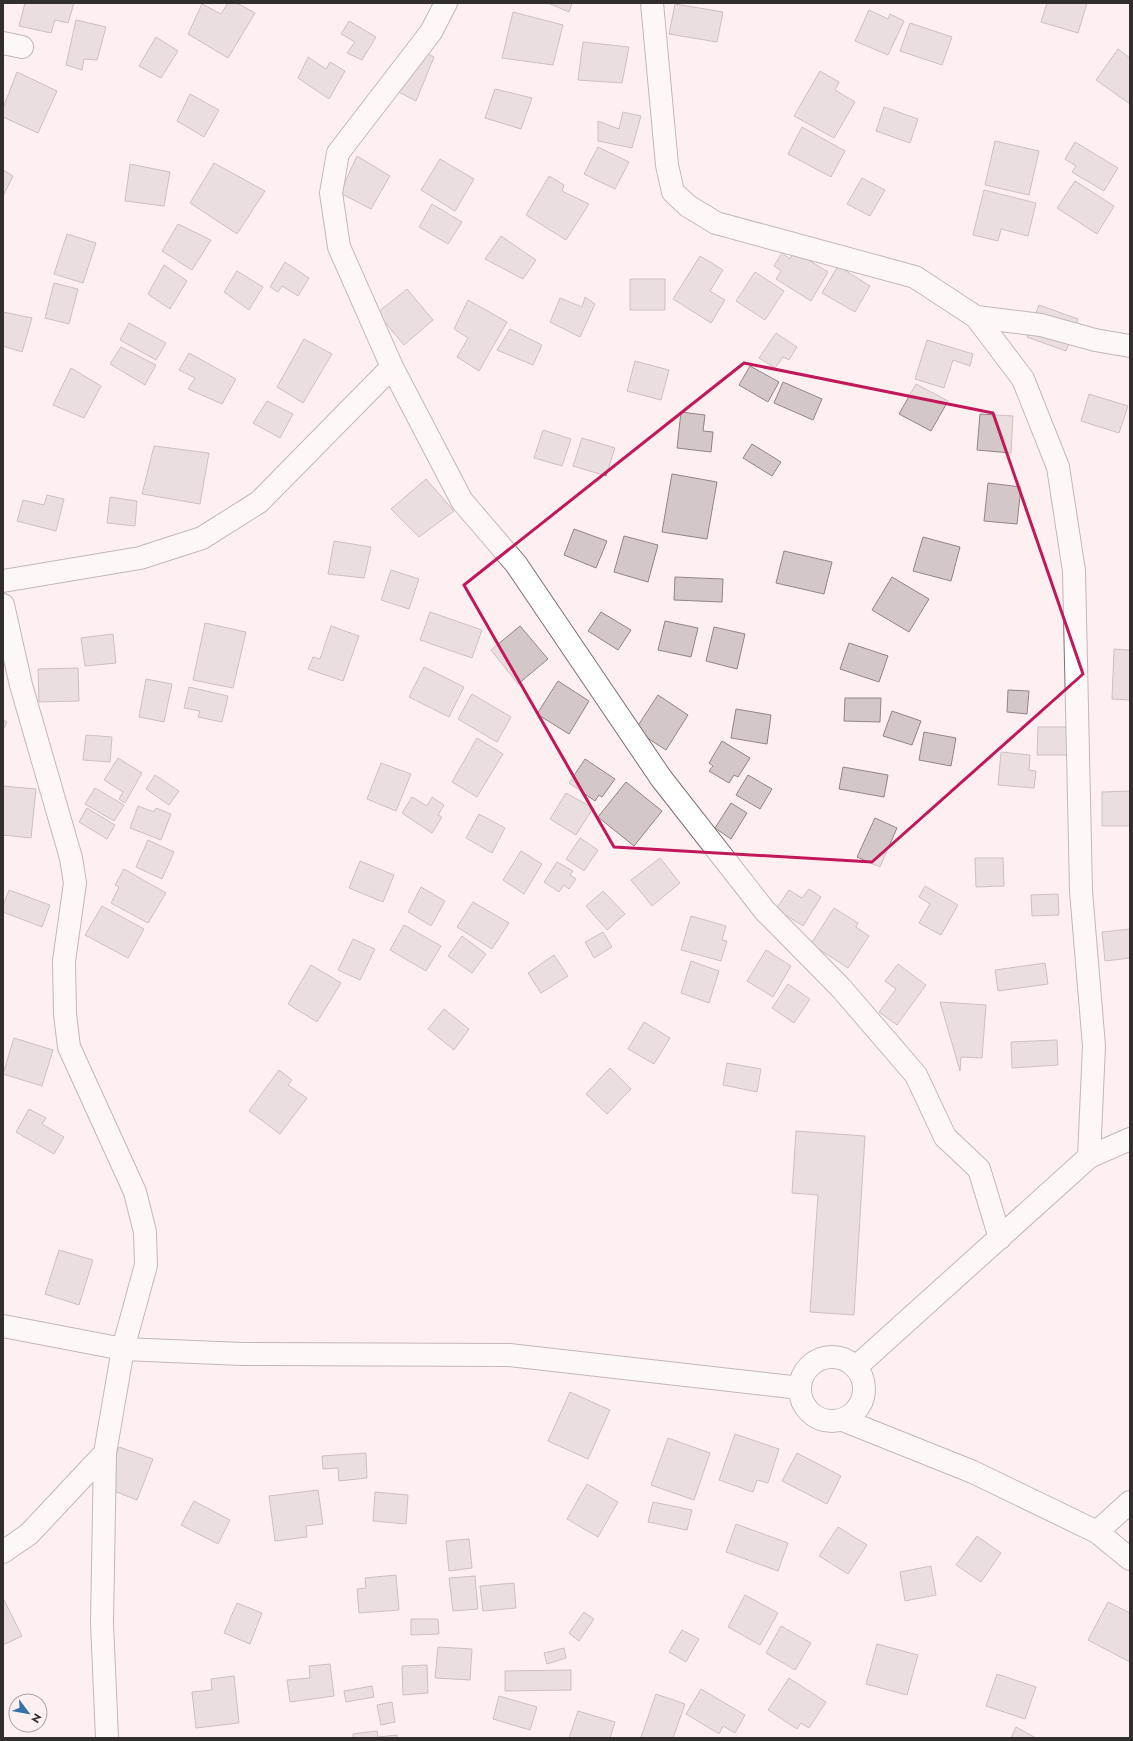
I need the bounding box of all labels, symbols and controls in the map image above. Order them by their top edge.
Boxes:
north arrow [8,1693,48,1733]
text: N [27,1710,46,1726]

